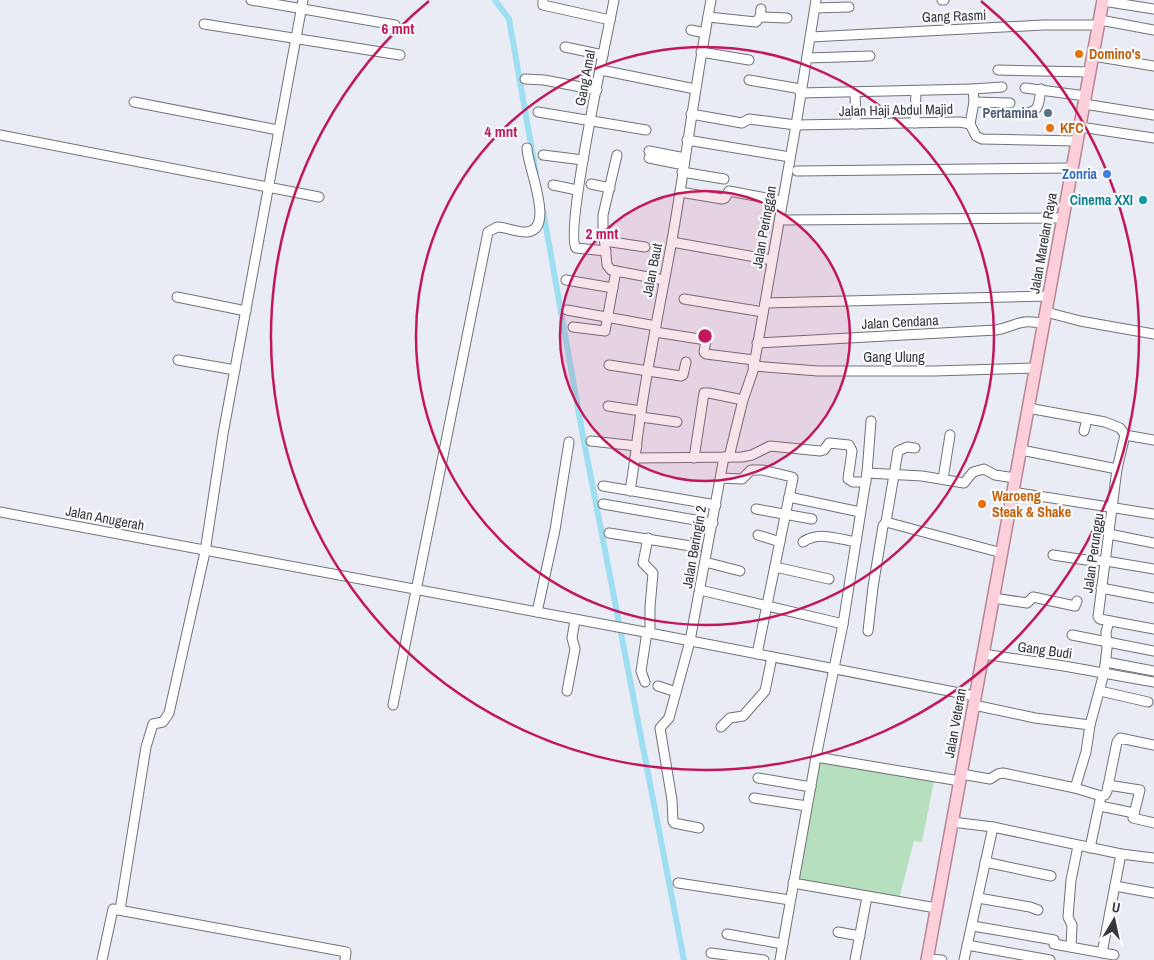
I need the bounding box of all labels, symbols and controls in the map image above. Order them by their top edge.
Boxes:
street label: Gang Rasmi [921,6,987,26]
text: 6 mnt [382,18,414,39]
place label: Domino's [1089,45,1141,63]
street label: Gang Amal [571,48,599,108]
marker: Domino's [1073,48,1085,60]
street label: Jalan Haji Abdul Majid [839,100,953,120]
place label: Pertamina [982,104,1039,122]
marker: Pertamina [1042,107,1054,119]
place label: KFC [1060,119,1084,137]
text: 4 mnt [485,121,517,142]
marker: KFC [1044,122,1056,134]
place label: Zonria [1062,165,1098,183]
marker: Zonria [1101,168,1113,180]
street label: Jalan Peringgan [748,184,780,270]
street label: Jalan Marelan Raya [1025,191,1061,295]
place label: Cinema XXI [1070,191,1133,209]
marker: Cinema XXI [1137,194,1149,206]
text: 2 mnt [586,223,618,244]
street label: Jalan Baut [638,242,666,298]
street label: Jalan Cendana [861,311,940,333]
centre of rings [696,327,714,345]
street label: Gang Ulung [863,348,925,366]
place label: Waroeng Steak & Shake [992,487,1071,521]
marker: Waroeng Steak & Shake [976,498,988,510]
street label: Jalan Anugerah [64,502,146,534]
street label: Jalan Beringin 2 [678,504,710,590]
street label: Jalan Perunggu [1078,512,1108,594]
street label: Gang Budi [1017,637,1073,663]
street label: Jalan Veteran [940,687,970,759]
north arrow [1089,895,1139,945]
text: U [1111,898,1122,917]

